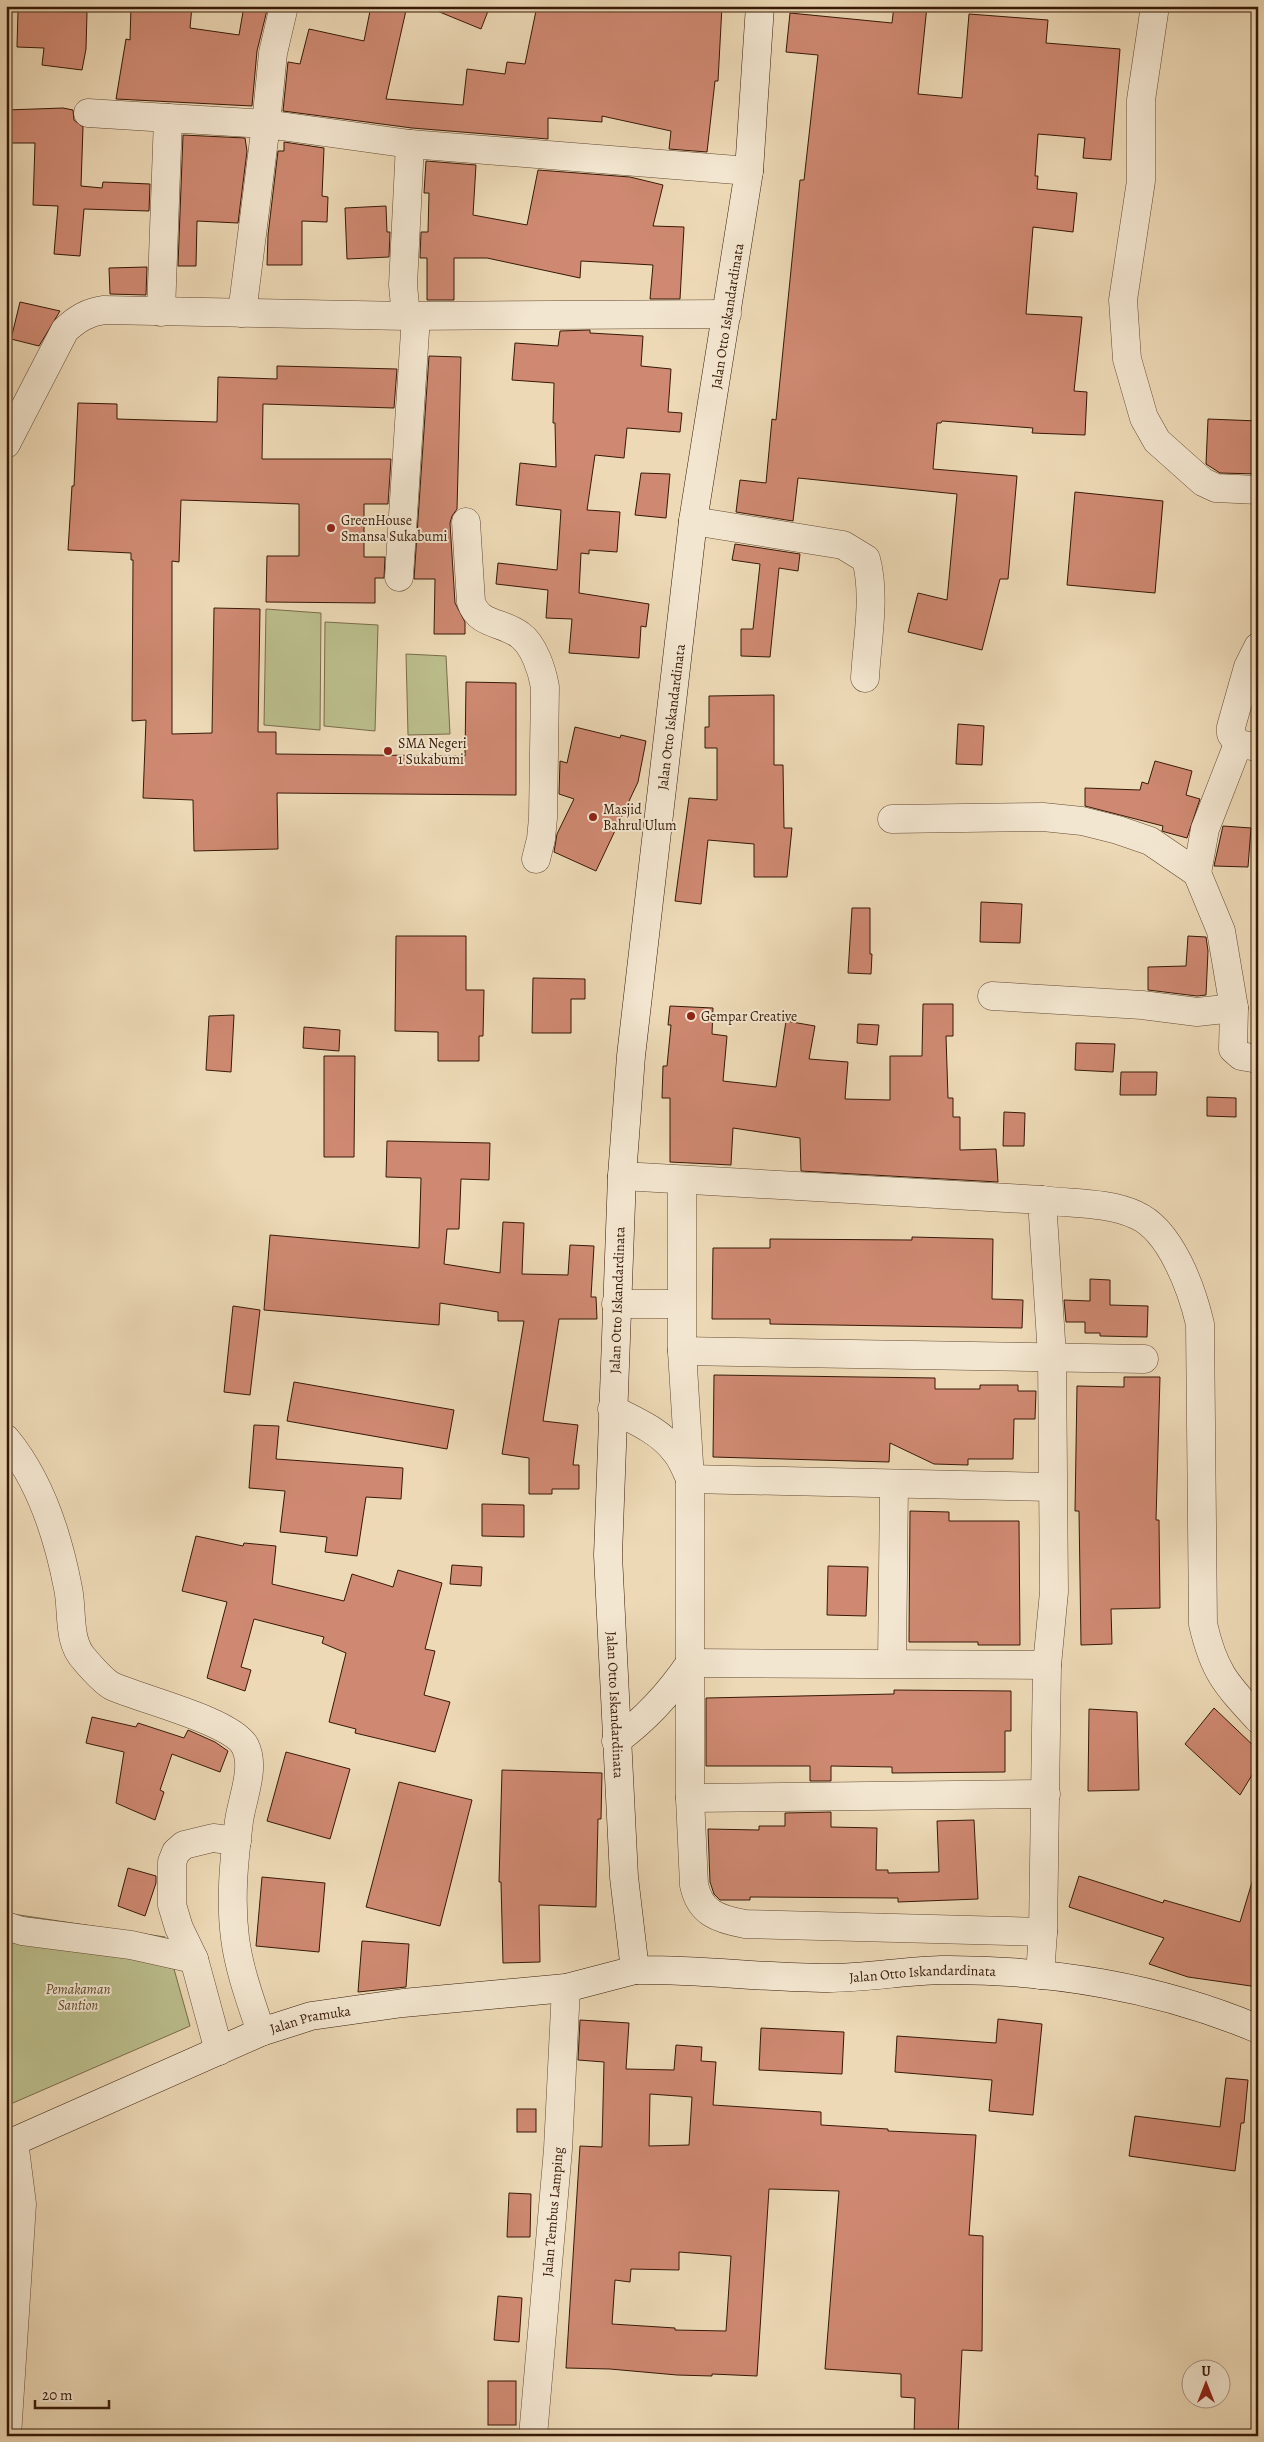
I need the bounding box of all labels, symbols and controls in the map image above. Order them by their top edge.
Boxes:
street label: Jalan Otto Iskandardinata [707,241,748,390]
place label: GreenHouse Smansa Sukabumi [341,511,448,546]
marker: GreenHouse Smansa Sukabumi [325,522,337,534]
street label: Jalan Otto Iskandardinata [653,642,690,791]
place label: SMA Negeri 1 Sukabumi [398,734,467,769]
marker: SMA Negeri 1 Sukabumi [382,745,394,757]
place label: Masjid Bahrul Ulum [603,800,677,835]
marker: Masjid Bahrul Ulum [587,811,599,823]
place label: Gempar Creative [701,1007,797,1026]
marker: Gempar Creative [685,1010,697,1022]
street label: Jalan Otto Iskandardinata [605,1226,630,1374]
street label: Jalan Otto Iskandardinata [602,1631,628,1779]
street label: Jalan Otto Iskandardinata [849,1961,997,1987]
park label: Pemakaman Santion [46,1980,110,2015]
street label: Jalan Pramuka [267,2001,353,2039]
street label: Jalan Tembus Lamping [538,2146,568,2278]
north arrow [1182,2360,1232,2410]
text: U [1201,2362,1211,2381]
scale bar [35,2377,109,2409]
text: 20 m [42,2385,73,2405]

